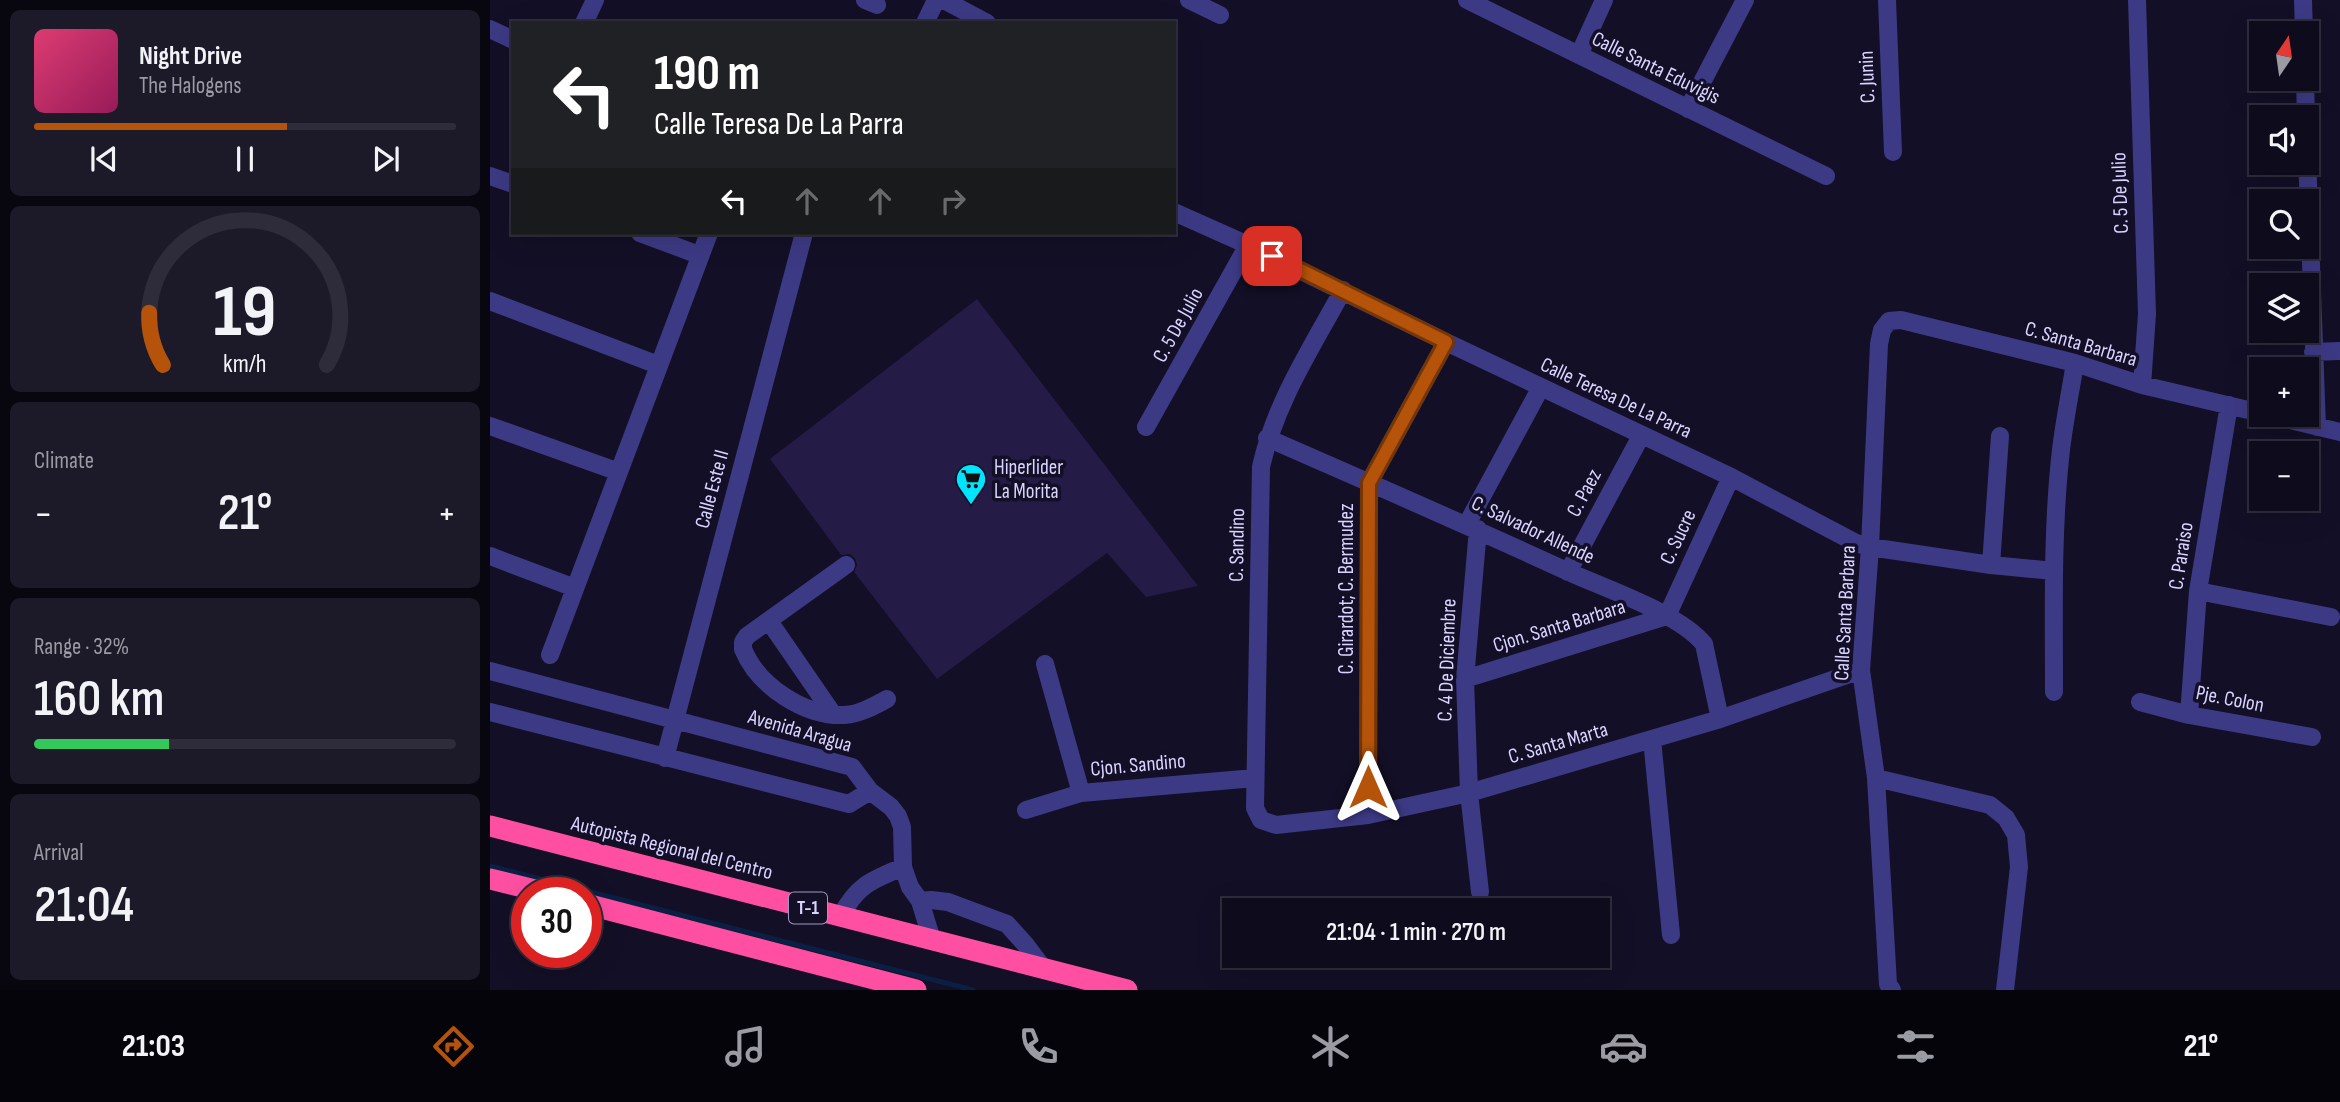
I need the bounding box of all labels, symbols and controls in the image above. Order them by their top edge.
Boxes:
north arrow [2249,21,2319,91]
map controls [2249,21,2319,511]
street label: Calle Santa Eduvigis [1588,26,1724,110]
text: Night Drive [139,41,242,72]
text: 190 m [654,45,760,104]
icon: left [539,49,630,140]
street label: C. Junin [1854,50,1880,104]
text: The Halogens [139,72,242,100]
text: Calle Teresa De La Parra [654,105,904,144]
button: sound [2249,105,2319,175]
icon: previous [85,140,123,178]
icon: pause [226,140,264,178]
icon: next [367,140,405,178]
street label: C. 5 De Julio [2106,152,2134,234]
icon: left [715,182,753,220]
icon: ahead [788,182,826,220]
icon: ahead [861,182,899,220]
icon: right [934,182,972,220]
button: search [2249,189,2319,259]
pin [1242,226,1302,286]
icon: arrive [1253,237,1291,275]
text: 19 [213,269,277,357]
button: layers [2249,273,2319,343]
street label: C. 5 De Julio [1147,283,1209,367]
street label: C. Santa Barbara [2022,316,2140,372]
text: km/h [223,349,267,380]
street label: Calle Teresa De La Parra [1536,352,1696,444]
button: + [2249,357,2319,427]
button: − [2249,441,2319,511]
text: Climate [34,447,94,475]
street label: Calle Este II [690,447,734,531]
place label: Hiperlider La Morita [994,455,1063,504]
supermarket icon: Hiperlider La Morita [954,462,988,506]
street label: C. Paez [1561,465,1607,521]
text: 21° [218,482,272,545]
street label: C. Salvador Allende [1468,491,1598,569]
text: − [34,492,53,537]
text: + [437,492,456,537]
street label: C. Girardot; C. Bermudez [1334,503,1359,674]
street label: C. Sucre [1655,506,1701,568]
street label: C. Sandino [1224,508,1250,582]
street label: C. Paraiso [2163,520,2199,592]
street label: Calle Santa Barbara [1829,545,1861,681]
street label: Cjon. Santa Barbara [1490,594,1628,658]
street label: C. 4 De Diciembre [1432,598,1462,722]
text: Range · 32% [34,633,129,661]
text: 160 km [34,668,165,731]
street label: Pje. Colon [2194,680,2266,718]
street label: Avenida Aragua [744,704,855,758]
street label: C. Santa Marta [1505,717,1611,769]
street label: Cjon. Sandino [1089,748,1187,782]
position arrow [1331,750,1405,824]
street label: Autopista Regional del Centro [568,811,775,885]
text: Arrival [34,839,83,867]
text: 21:04 [34,874,134,937]
speed limit sign: 30 [511,877,602,968]
road number: T-1 [789,893,827,924]
text: 21:04 · 1 min · 270 m [1326,917,1506,948]
icon: directions [429,1022,478,1071]
icon: music [721,1022,770,1071]
icon: phone [1014,1022,1063,1071]
icon: climate [1306,1022,1355,1071]
icon: car [1599,1022,1648,1071]
icon: filters [1891,1022,1940,1071]
text: 21:03 [122,1027,185,1066]
text: 21° [2183,1027,2218,1066]

